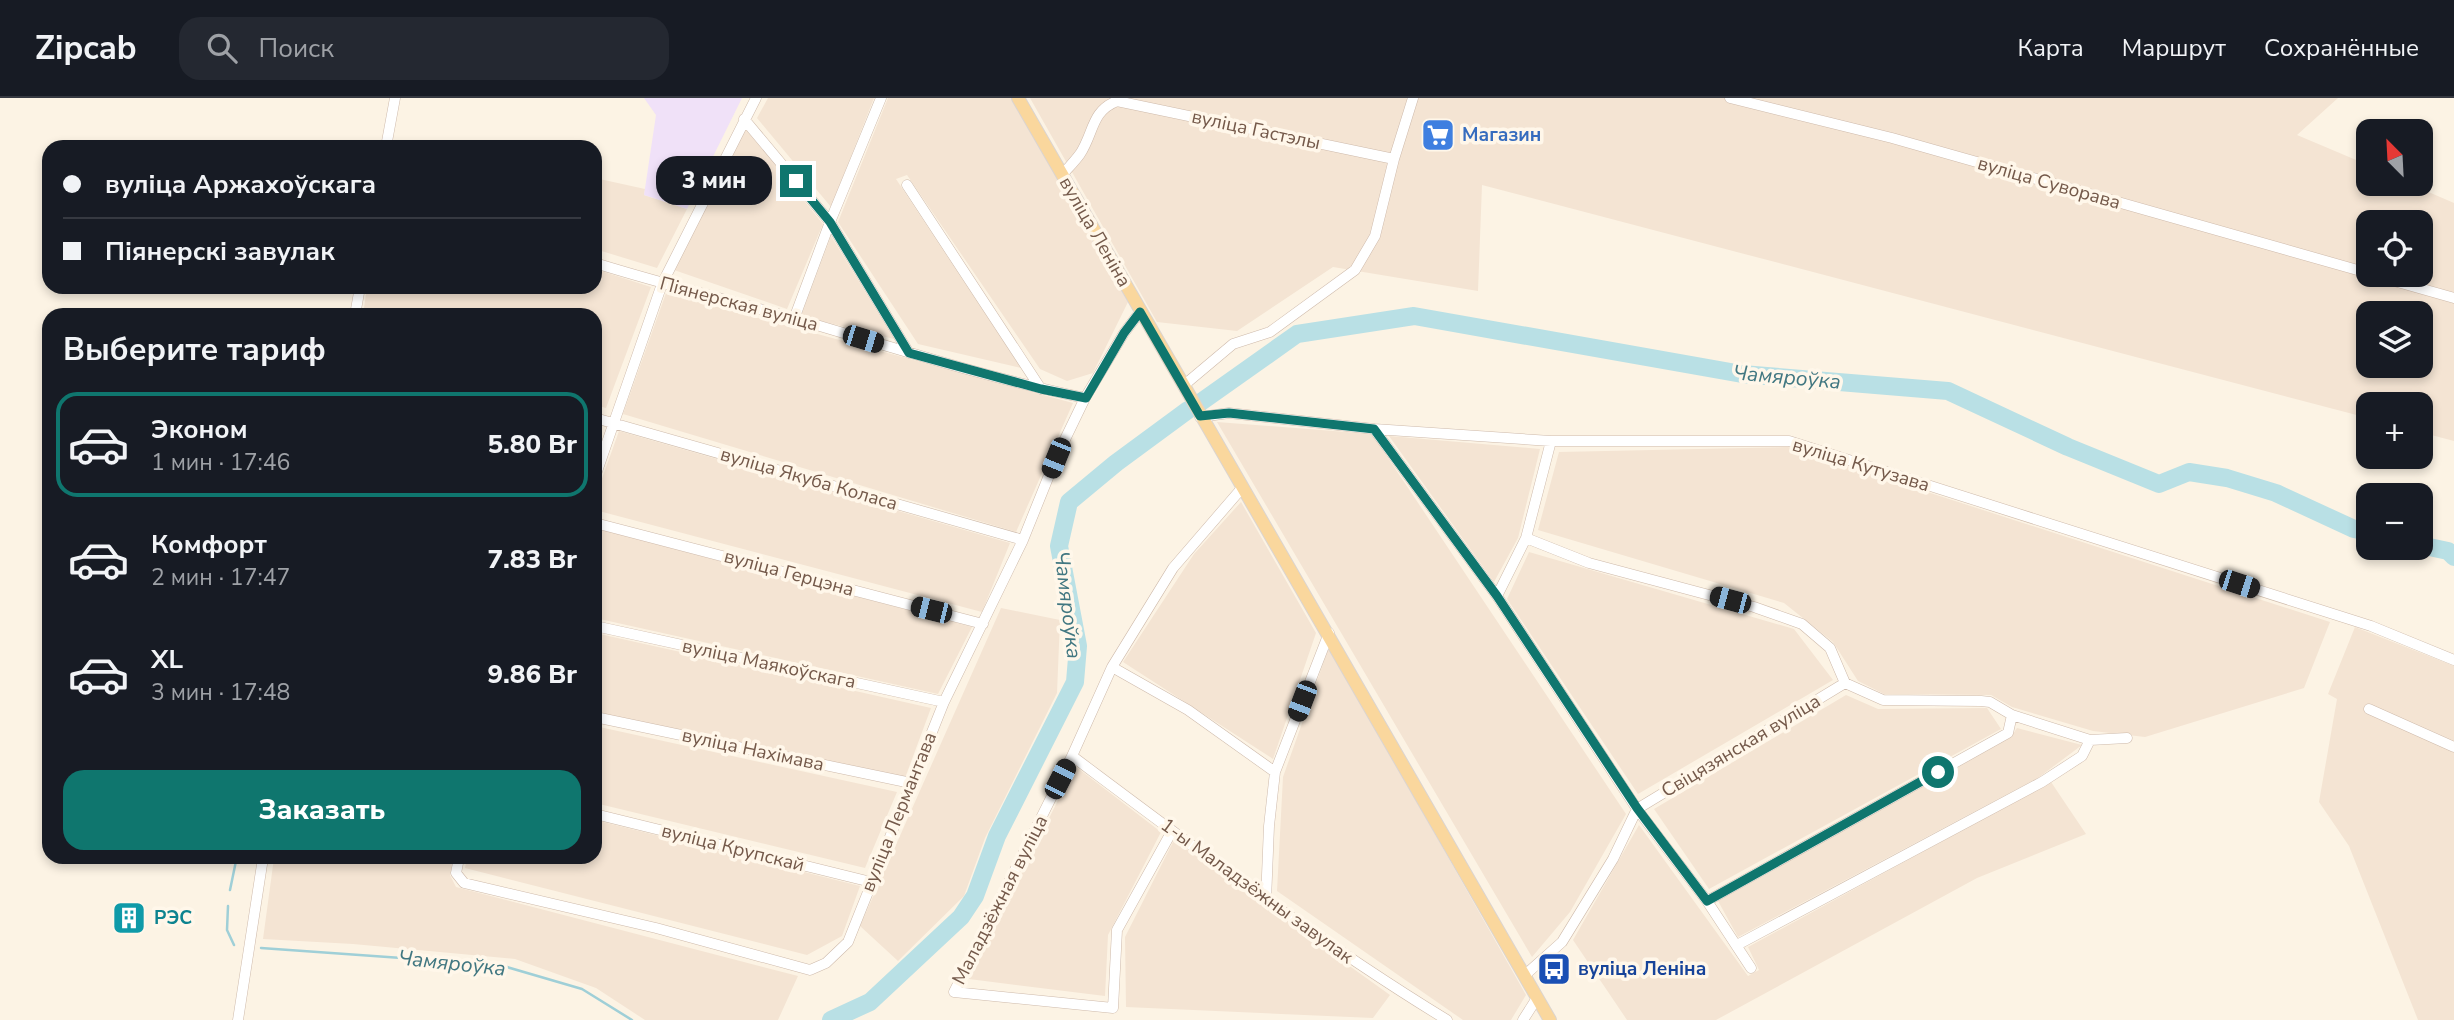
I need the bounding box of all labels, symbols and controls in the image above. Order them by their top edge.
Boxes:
search box [179,17,669,80]
text: Zipcab [35,26,137,71]
icon: search [203,29,241,67]
text: Поиск [259,31,334,66]
text: Карта [2018,32,2084,64]
text: Маршрут [2122,32,2226,64]
text: Сохранённые [2264,32,2419,64]
street label: вуліца Гастэлы [1189,104,1323,156]
supermarket icon: Магазин [1419,116,1457,154]
north arrow [2356,119,2432,196]
map controls [2356,119,2433,560]
place label: Магазин [1462,122,1541,148]
street label: вуліца Суворава [1975,150,2123,216]
callout: 3 мин [656,156,772,206]
text: 3 мин [682,165,746,196]
route end [780,165,812,197]
text: вуліца Аржахоўскага [105,167,376,202]
street label: вуліца Леніна [1053,172,1137,292]
button: locate [2356,210,2433,287]
text: Піянерскі завулак [105,234,335,269]
street label: Піянерская вуліца [657,270,821,338]
button: layers [2356,301,2433,378]
car [840,323,887,355]
text: Выберите тариф [63,328,326,371]
water label: Чамяроўка [1732,358,1842,396]
button: + [2356,392,2433,469]
text: Эконом [151,412,248,447]
icon: car [67,413,130,476]
text: 5.80 Br [487,427,577,462]
street label: вуліца Кутузава [1789,432,1933,498]
car [1039,435,1074,481]
street label: вуліца Якуба Коласа [717,441,901,517]
text: 1 мин · 17:46 [151,447,290,478]
button: − [2356,483,2433,560]
text: Комфорт [151,527,267,562]
icon: car [67,528,130,591]
text: 7.83 Br [487,542,577,577]
street label: вуліца Герцэна [721,543,857,603]
water label: Чамяроўка [1048,550,1088,660]
text: 2 мин · 17:47 [151,562,290,593]
car [2216,568,2263,600]
car [1707,584,1754,616]
car [909,595,954,625]
street label: вуліца Маякоўскага [680,633,858,695]
text: XL [151,642,183,677]
icon: car [67,643,130,706]
text: 9.86 Br [487,657,577,692]
text: 3 мин · 17:48 [151,677,290,708]
car [1285,678,1320,724]
street label: Свіцязянская вуліца [1657,688,1825,804]
street label: вуліца Нахімава [680,722,826,778]
street label: вуліца Лермантава [855,728,943,896]
car [1042,756,1079,802]
route start [1922,756,1954,788]
button: Заказать [63,770,581,850]
street label: Маладзёжная вуліца [946,811,1054,989]
street label: 1-ы Маладзёжны завулак [1155,812,1359,970]
street label: вуліца Крупскай [659,818,807,878]
building icon: РЭС [110,899,148,937]
place label: РЭС [154,905,192,931]
water label: Чамяроўка [397,943,507,983]
bus stop icon: вуліца Леніна [1535,950,1573,988]
place label: вуліца Леніна [1578,956,1706,982]

